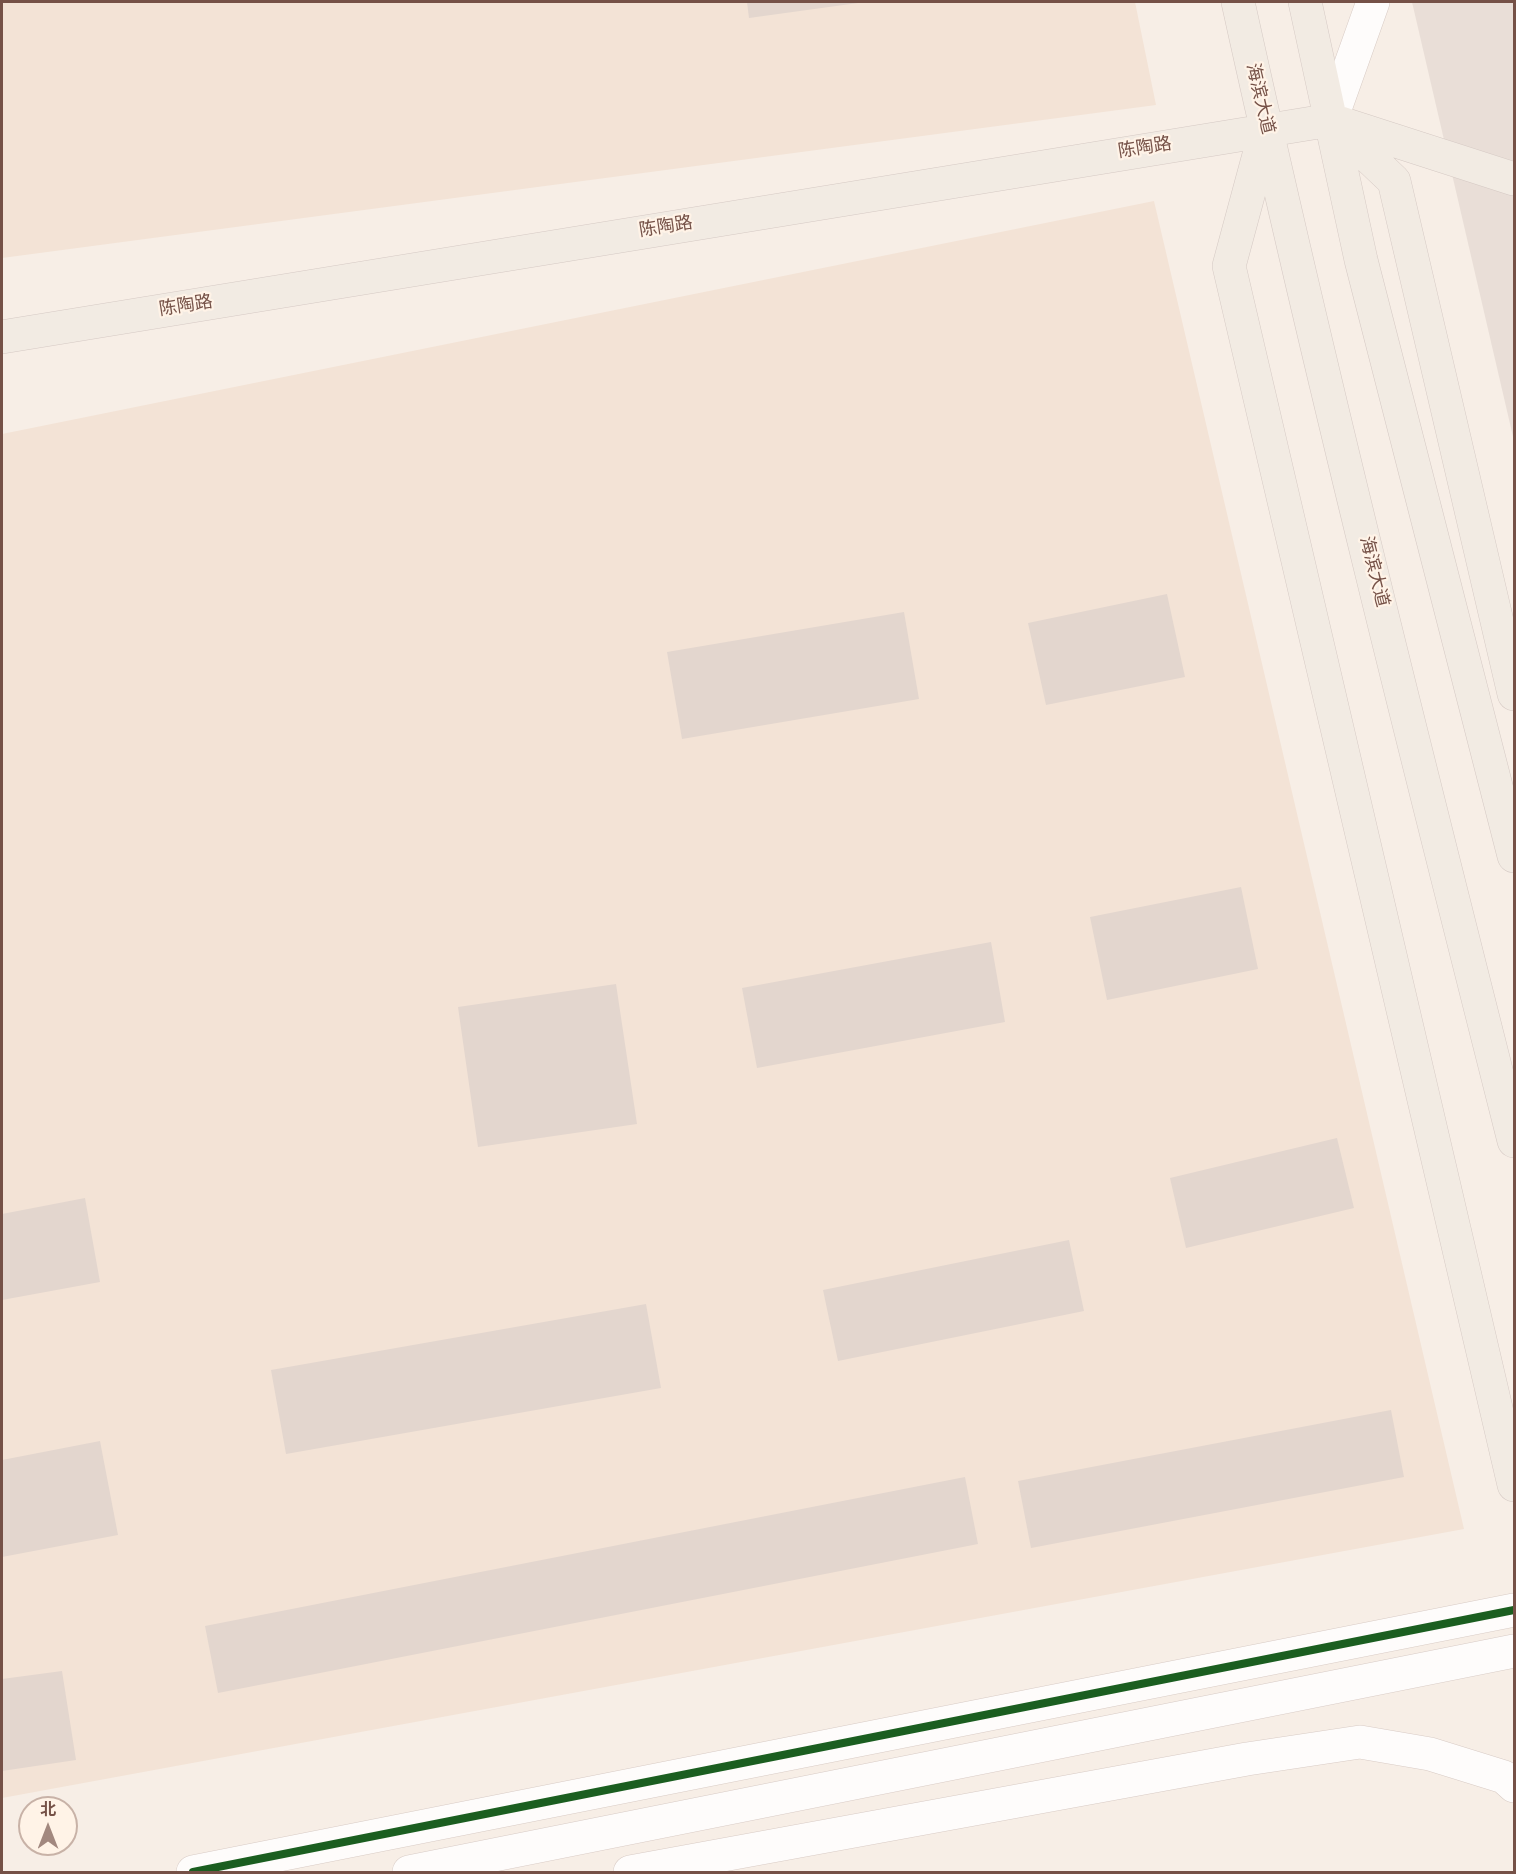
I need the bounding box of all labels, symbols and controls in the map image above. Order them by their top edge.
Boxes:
street label: 海滨大道 [1240,61,1278,137]
street label: 陈陶路 [1117,134,1173,164]
street label: 陈陶路 [638,213,694,243]
street label: 陈陶路 [158,292,214,322]
street label: 海滨大道 [1354,534,1392,610]
north arrow [18,1796,78,1856]
text: 北 [40,1799,56,1821]

